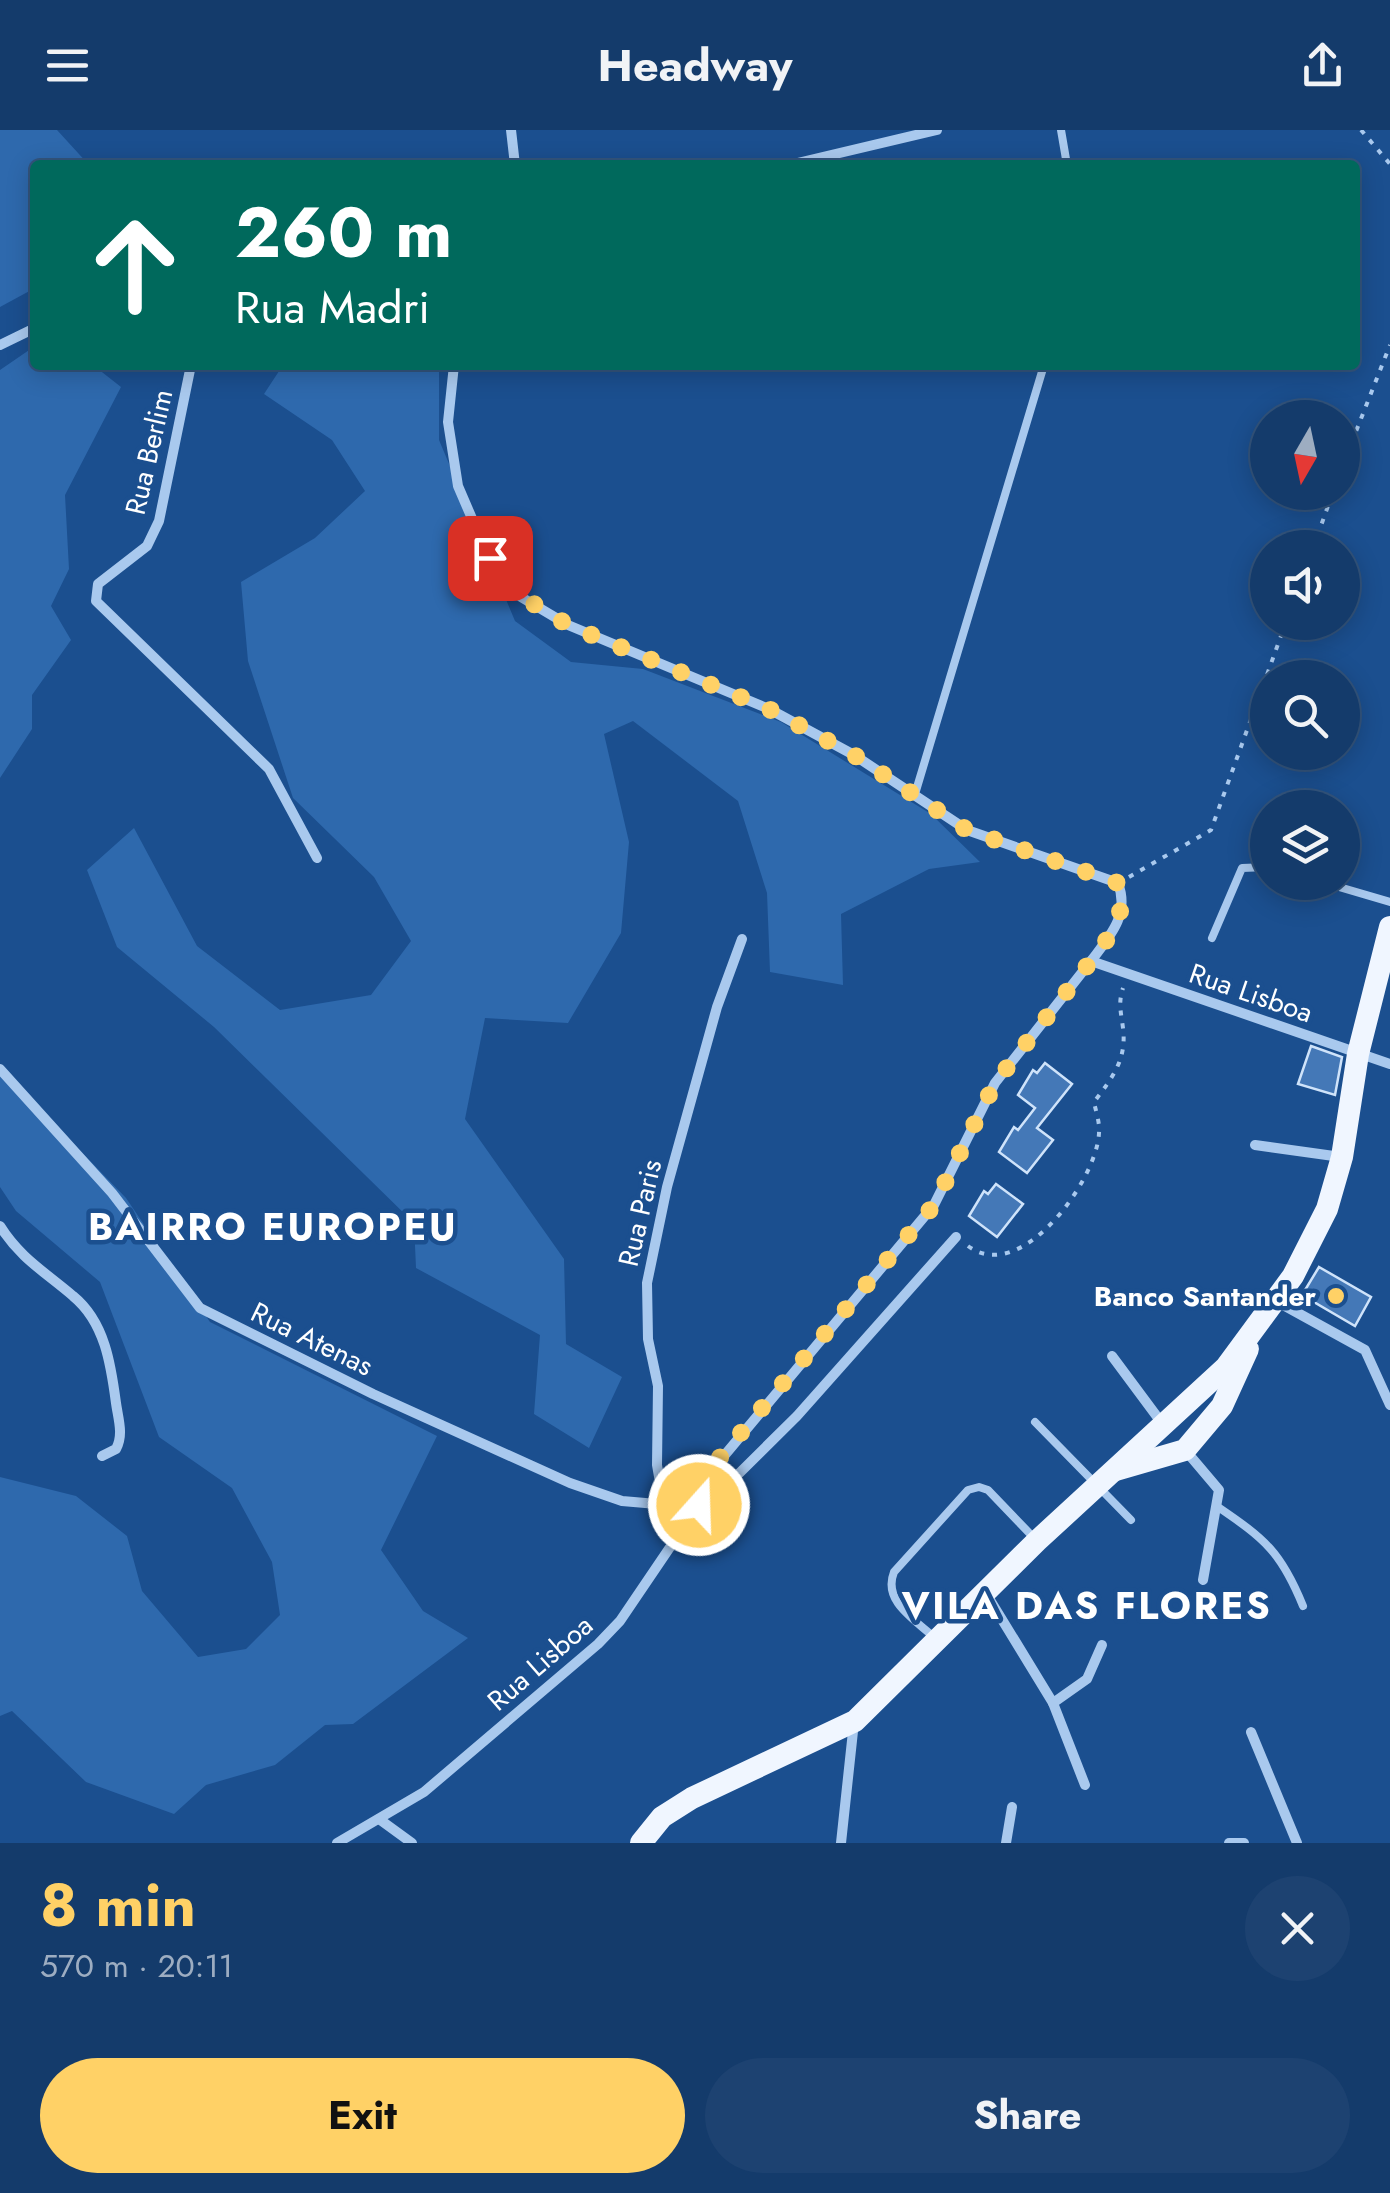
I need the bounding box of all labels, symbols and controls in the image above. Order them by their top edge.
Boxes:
text: Headway [598,33,792,98]
icon: menu [40,38,95,93]
icon: share [1295,38,1350,93]
text: 260 m [235,182,453,283]
icon: ahead [70,200,200,330]
text: Rua Madri [235,275,430,340]
street label: Rua Berlim [115,385,183,519]
north arrow [1250,400,1360,510]
map controls [1250,400,1360,900]
pin [448,516,533,601]
button: sound [1250,530,1360,640]
icon: arrive [463,531,518,586]
button: search [1250,660,1360,770]
button: layers [1250,790,1360,900]
street label: Rua Lisboa [1184,953,1318,1033]
street label: Rua Paris [608,1156,672,1270]
district label: BAIRRO EUROPEU [88,1199,458,1254]
place label: Banco Santander [1094,1276,1316,1317]
marker: Banco Santander [1325,1285,1347,1307]
street label: Rua Atenas [244,1292,380,1386]
position arrow [647,1453,751,1557]
district label: VILA DAS FLORES [901,1578,1272,1633]
street label: Rua Lisboa [478,1605,602,1721]
text: 8 min [40,1862,196,1949]
button: close [1245,1876,1350,1981]
text: 570 m · 20:11 [40,1943,233,1989]
button: Exit [40,2058,685,2173]
button: Share [705,2058,1350,2173]

